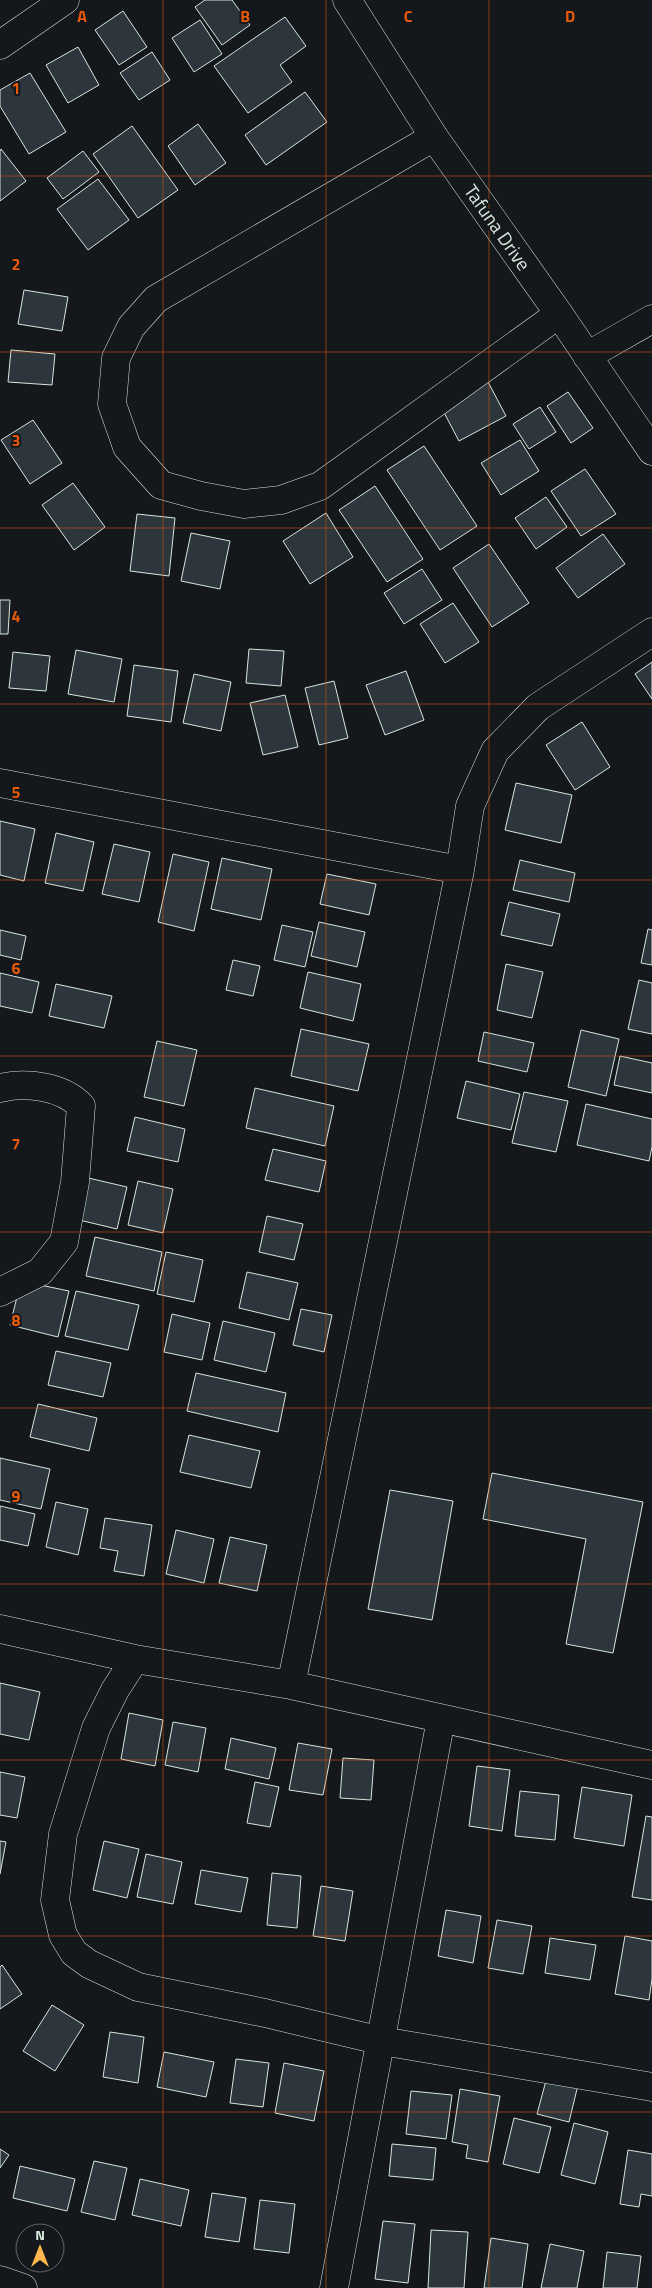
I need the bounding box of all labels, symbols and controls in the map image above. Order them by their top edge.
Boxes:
text: A [77,4,87,28]
text: B [240,4,250,28]
text: C [404,4,413,28]
text: D [565,4,575,28]
text: 1 [12,76,20,100]
street label: Tafuna Drive [458,178,538,276]
text: 2 [12,252,20,276]
text: 3 [12,428,20,452]
text: 4 [12,604,21,628]
text: 5 [12,780,21,804]
text: 6 [12,956,21,980]
text: 7 [12,1132,20,1156]
text: 8 [12,1308,21,1332]
text: 9 [12,1484,21,1508]
north arrow [15,2223,65,2273]
text: N [35,2224,45,2245]

